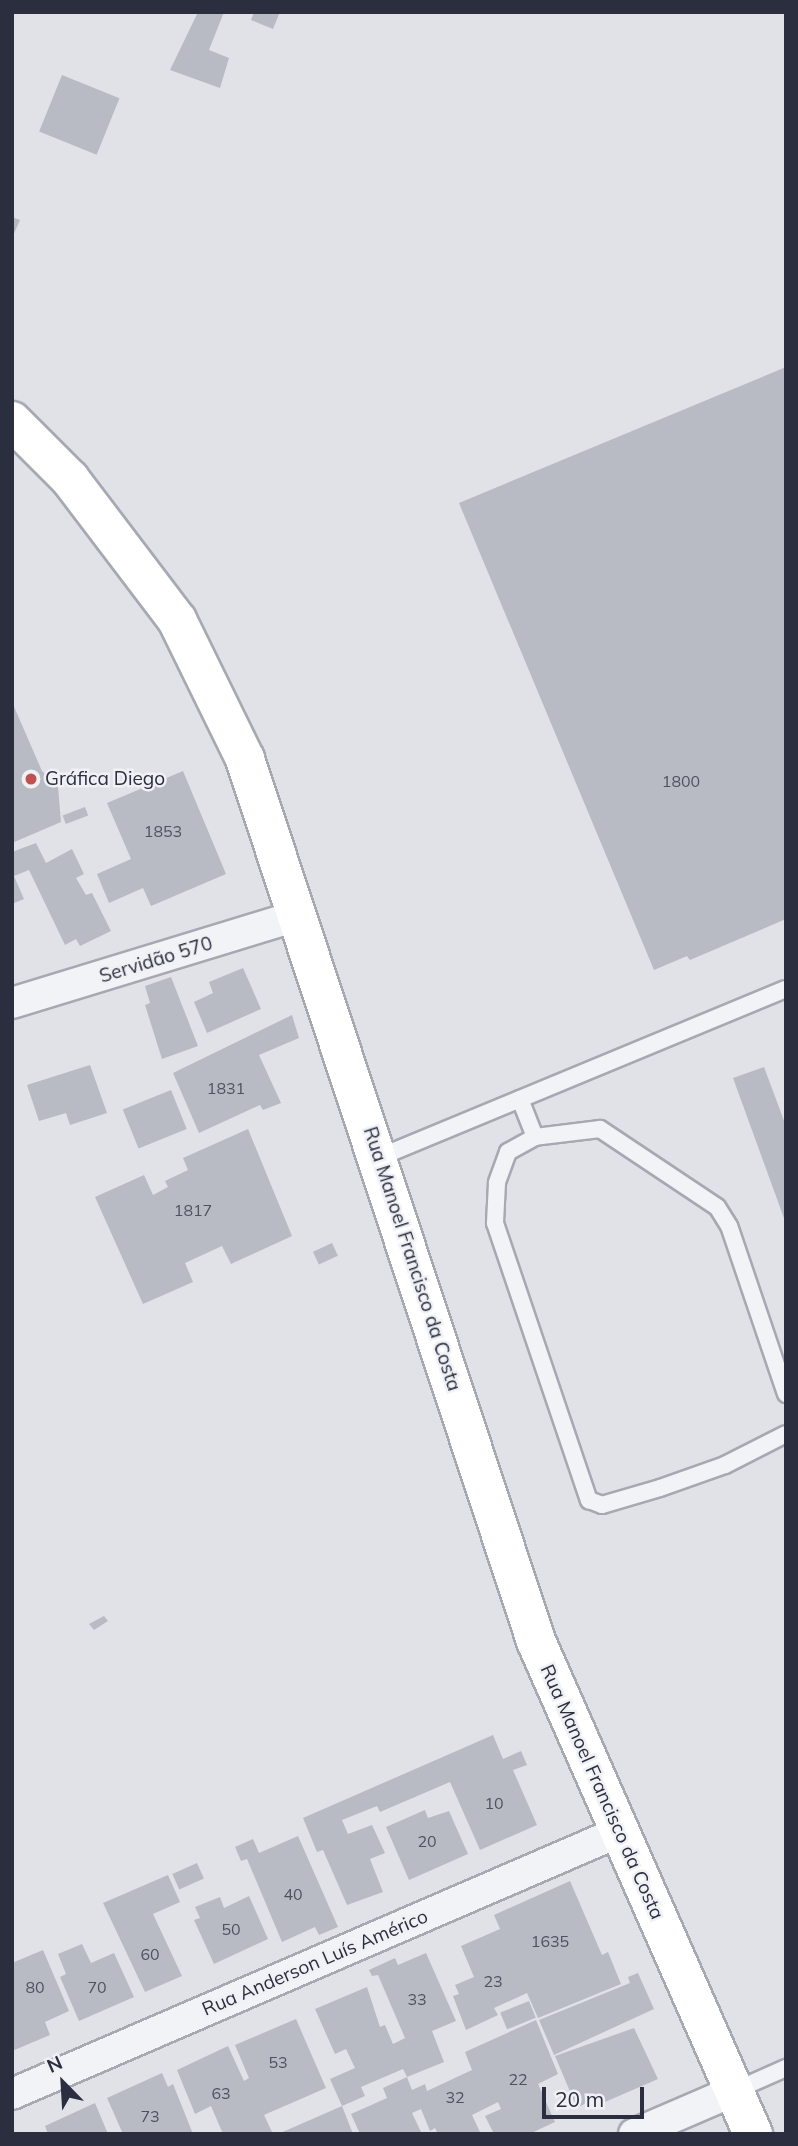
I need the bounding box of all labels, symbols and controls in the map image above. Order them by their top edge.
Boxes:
place label: Gráfica Diego [45,768,165,790]
marker: Gráfica Diego [23,771,39,787]
house number: 1800 [662,771,700,791]
house number: 1853 [144,821,182,841]
street label: Servidão 570 [97,932,215,988]
house number: 1831 [207,1078,245,1098]
street label: Rua Manoel Francisco da Costa [358,1124,466,1394]
house number: 1817 [174,1200,212,1220]
street label: Rua Manoel Francisco da Costa [535,1661,669,1923]
house number: 10 [484,1793,504,1813]
house number: 20 [417,1831,437,1851]
house number: 40 [283,1884,303,1904]
street label: Rua Anderson Luís Américo [199,1905,431,2021]
house number: 50 [221,1919,241,1939]
house number: 1635 [531,1931,569,1951]
house number: 60 [140,1944,160,1964]
house number: 23 [483,1971,503,1991]
house number: 80 [25,1977,45,1997]
house number: 70 [87,1977,107,1997]
house number: 33 [407,1989,427,2009]
north arrow [28,2048,98,2118]
text: N [43,2050,66,2078]
house number: 53 [268,2052,288,2072]
house number: 22 [508,2069,528,2089]
scale bar [546,2072,648,2116]
house number: 63 [211,2083,231,2103]
text: 20 m [555,2086,604,2112]
house number: 32 [445,2087,465,2107]
house number: 73 [140,2106,160,2126]

